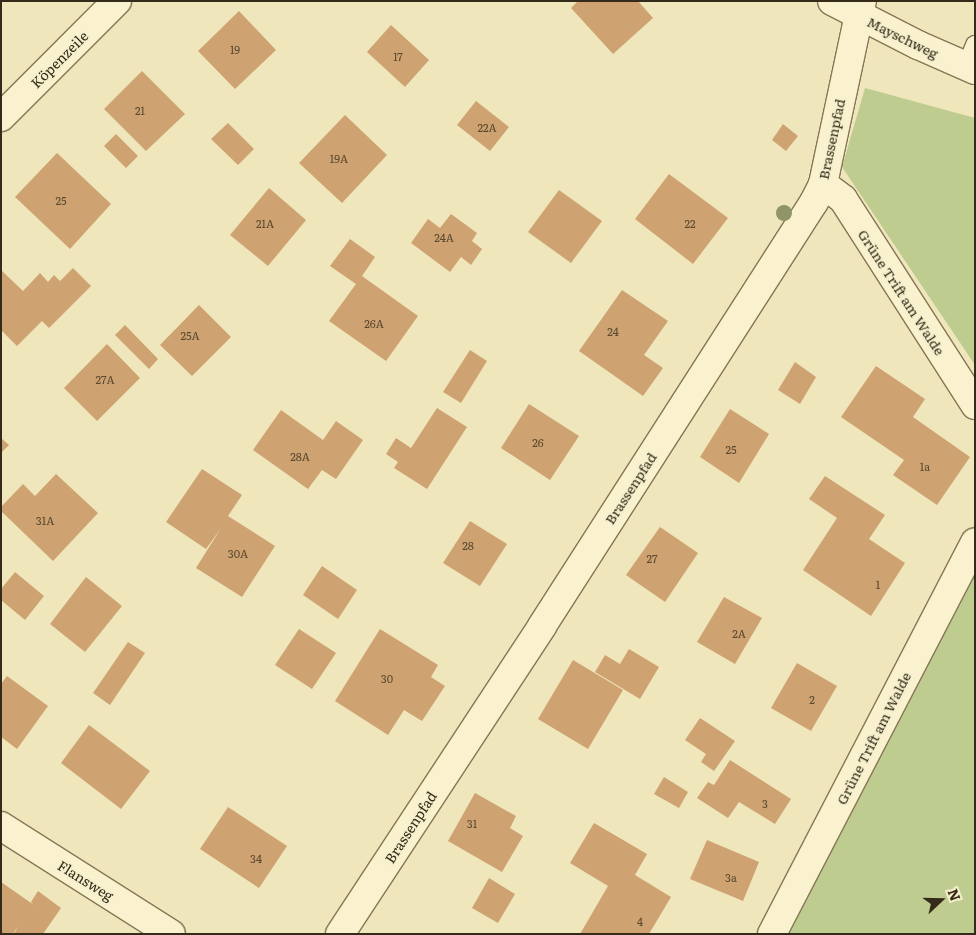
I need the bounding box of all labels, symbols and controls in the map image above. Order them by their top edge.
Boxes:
street label: Mayschweg [865,13,941,61]
street label: Köpenzeile [27,27,91,91]
house number: 19 [230,42,240,56]
house number: 17 [393,49,403,63]
street label: Brassenpfad [814,97,848,181]
house number: 21 [135,103,145,117]
house number: 22A [477,120,497,134]
house number: 19A [330,151,348,165]
house number: 25 [55,193,67,207]
house number: 21A [256,216,274,230]
house number: 22 [684,216,696,230]
street label: Grüne Trift am Walde [855,226,949,358]
house number: 24A [434,230,454,244]
house number: 26A [364,316,384,330]
house number: 24 [607,324,619,338]
house number: 25A [180,328,200,342]
house number: 27A [95,372,115,386]
house number: 26 [532,435,544,449]
house number: 25 [725,442,737,456]
house number: 28A [290,449,310,463]
street label: Brassenpfad [601,449,659,527]
house number: 1a [920,459,930,473]
house number: 31A [36,513,54,527]
house number: 28 [462,538,474,552]
house number: 30A [228,546,248,560]
house number: 27 [646,551,658,565]
house number: 1 [876,577,880,591]
house number: 2A [732,626,746,640]
street label: Grüne Trift am Walde [832,669,914,807]
house number: 30 [381,671,393,685]
house number: 2 [809,692,815,706]
street label: Brassenpfad [381,788,439,866]
house number: 3 [762,796,768,810]
house number: 31 [467,816,477,830]
house number: 34 [250,851,262,865]
street label: Flansweg [55,856,117,904]
house number: 3a [725,870,737,884]
north arrow [916,875,966,925]
text: N [944,886,966,904]
house number: 4 [637,914,643,928]

